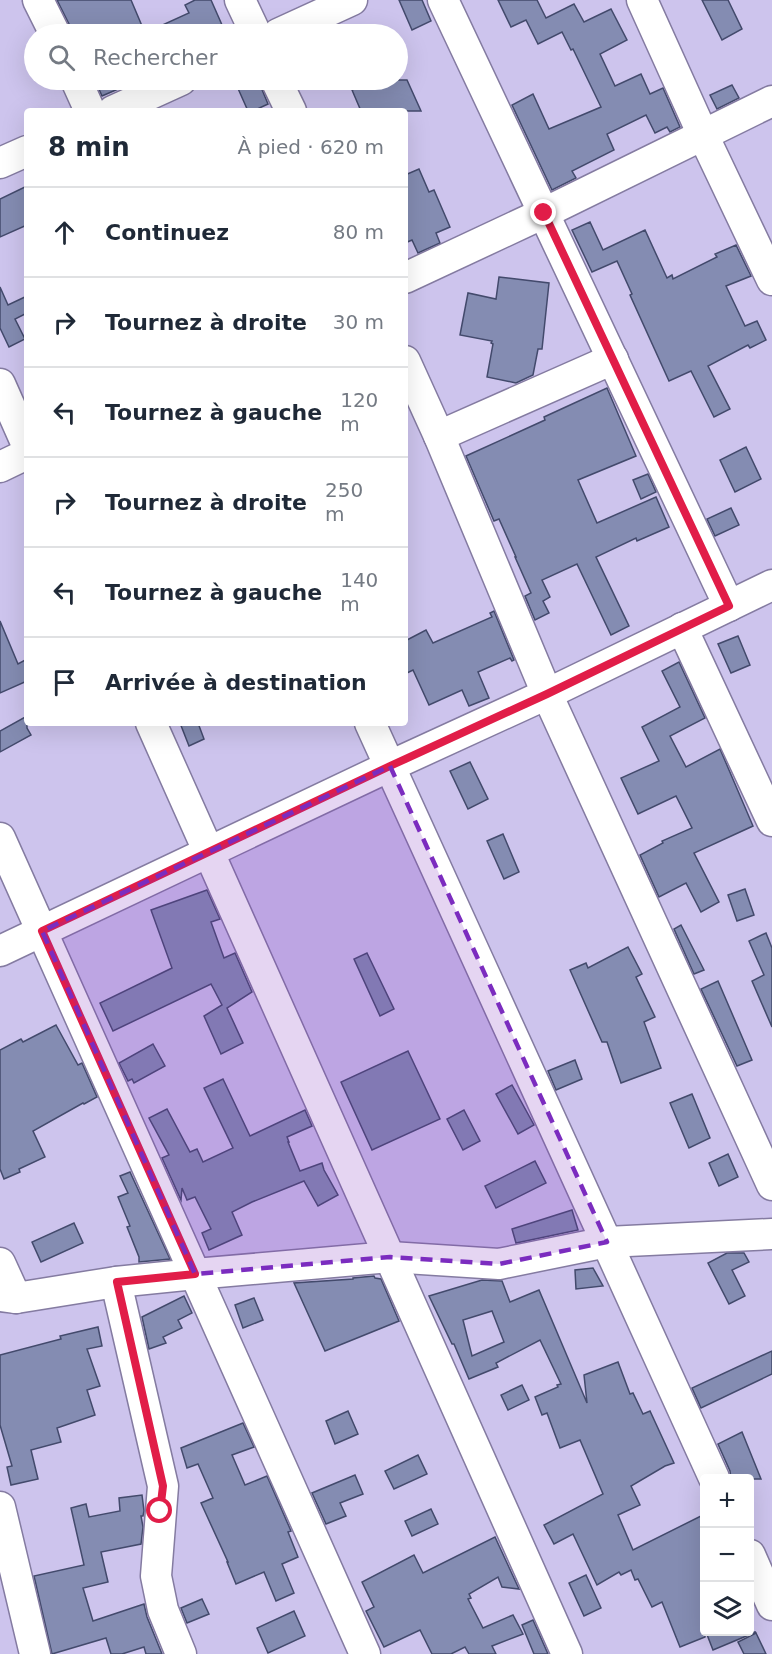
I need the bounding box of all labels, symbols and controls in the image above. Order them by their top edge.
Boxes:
search box [24,24,408,90]
icon: search [45,41,78,74]
text: Rechercher [93,45,218,70]
text: 8 min [48,132,130,162]
text: À pied · 620 m [238,135,384,159]
route end [530,199,556,225]
icon: ahead [48,216,81,249]
text: Continuez [105,220,229,245]
text: 80 m [333,220,384,244]
icon: right [48,306,81,339]
text: Tournez à droite [105,310,307,335]
text: 30 m [333,310,384,334]
text: 120 m [340,388,378,436]
icon: left [48,396,81,429]
text: Tournez à gauche [105,400,322,425]
text: 250 m [325,478,363,526]
icon: right [48,486,81,519]
text: Tournez à droite [105,490,307,515]
text: 140 m [340,568,378,616]
icon: left [48,576,81,609]
text: Tournez à gauche [105,580,322,605]
icon: arrive [48,666,81,699]
text: Arrivée à destination [105,670,367,695]
map controls [700,1474,754,1636]
button: + [700,1474,754,1528]
route start [146,1497,172,1523]
button: − [700,1528,754,1582]
button: layers [700,1582,754,1636]

